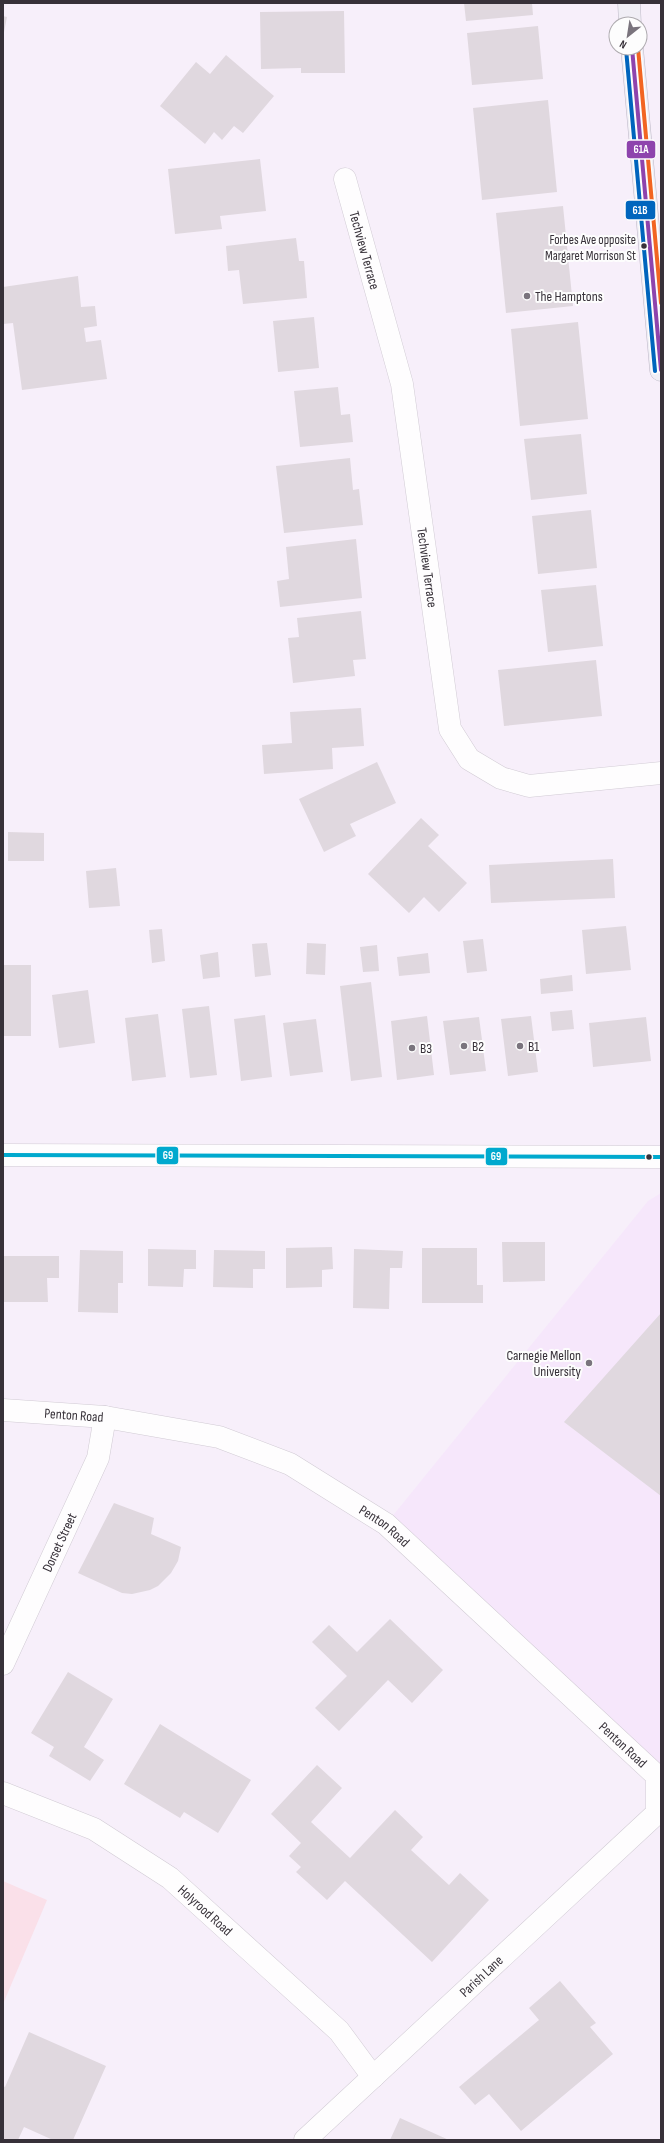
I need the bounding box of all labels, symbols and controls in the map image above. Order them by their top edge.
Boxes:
north arrow [608,16,648,56]
text: N [617,37,629,51]
line badge: 61A [626,140,656,159]
text: 61A [634,143,649,156]
line badge: 61B [625,200,656,220]
text: 61B [633,204,647,217]
street label: Techview Terrace [345,209,383,291]
place label: Forbes Ave opposite Margaret Morrison St [545,232,636,264]
marker: Forbes Ave opposite Margaret Morrison St [639,241,649,251]
place label: The Hamptons [535,288,603,305]
marker: The Hamptons [522,291,532,301]
street label: Techview Terrace [413,526,441,609]
place label: B2 [472,1038,484,1055]
place label: B1 [528,1038,539,1055]
place label: B3 [420,1040,432,1057]
marker: B2 [459,1041,469,1051]
marker: B1 [515,1041,525,1051]
marker: B3 [407,1043,417,1053]
line badge: 69 [156,1146,179,1165]
line badge: 69 [485,1147,508,1166]
text: 69 [163,1149,173,1162]
text: 69 [491,1150,501,1163]
unlabelled marker [644,1152,654,1162]
place label: Carnegie Mellon University [506,1347,582,1380]
marker: Carnegie Mellon University [584,1358,594,1368]
street label: Penton Road [44,1405,104,1426]
street label: Penton Road [356,1501,413,1551]
street label: Dorset Street [39,1510,81,1575]
street label: Penton Road [595,1719,650,1771]
street label: Holyrood Road [174,1881,236,1940]
street label: Parish Lane [456,1952,507,2001]

